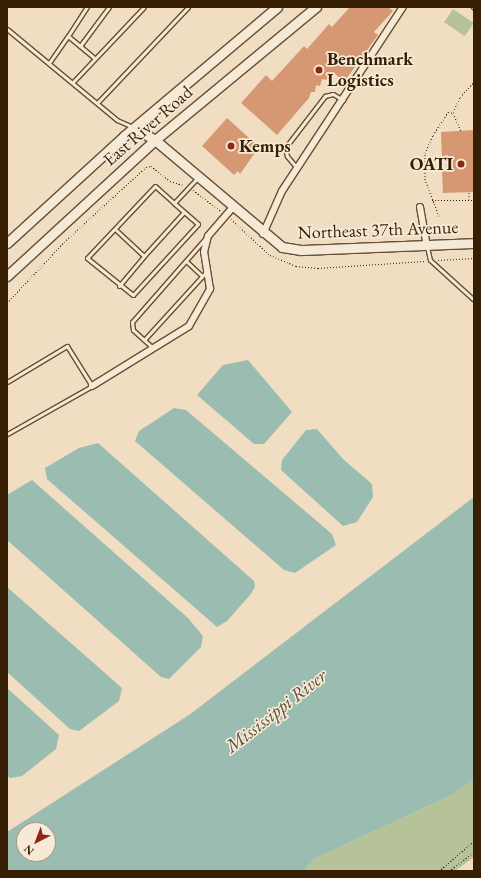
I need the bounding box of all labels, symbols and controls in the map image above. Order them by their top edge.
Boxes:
place label: Benchmark Logistics [327,49,413,92]
marker: Benchmark Logistics [314,65,324,75]
street label: East River Road [99,81,197,171]
place label: Kemps [239,135,291,157]
marker: Kemps [226,141,236,151]
place label: OATI [410,153,453,175]
marker: OATI [456,159,466,169]
street label: Northeast 37th Avenue [297,216,459,244]
water label: Mississippi River [221,664,331,758]
north arrow [16,822,56,862]
text: N [21,842,37,858]

